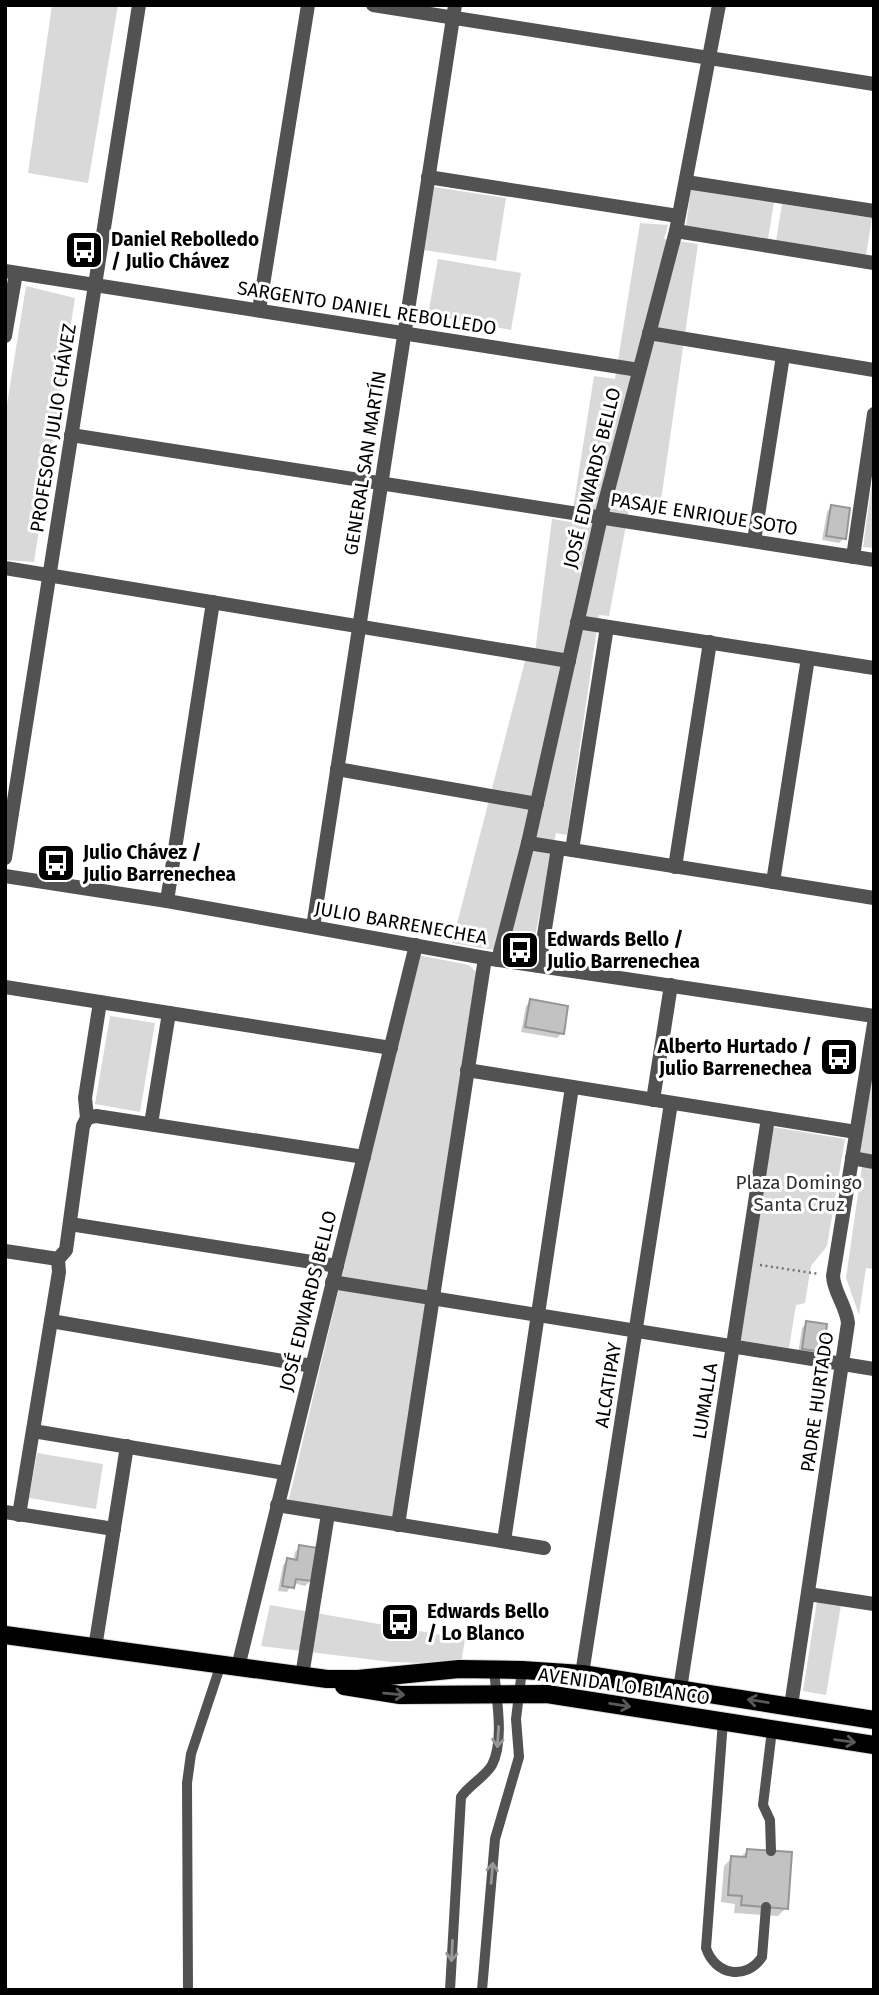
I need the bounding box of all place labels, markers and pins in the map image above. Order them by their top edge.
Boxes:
place label: Daniel Rebolledo / Julio Chávez [111,228,259,273]
bus stop icon: Daniel Rebolledo / Julio Chávez [63,229,105,271]
place label: Julio Chávez / Julio Barrenechea [82,841,236,886]
bus stop icon: Julio Chávez / Julio Barrenechea [35,842,77,884]
place label: Edwards Bello / Julio Barrenechea [546,928,700,973]
bus stop icon: Edwards Bello / Julio Barrenechea [499,929,541,971]
place label: Alberto Hurtado / Julio Barrenechea [657,1035,812,1080]
bus stop icon: Alberto Hurtado / Julio Barrenechea [818,1036,860,1078]
place label: Edwards Bello / Lo Blanco [427,1600,549,1645]
bus stop icon: Edwards Bello / Lo Blanco [379,1601,421,1643]

